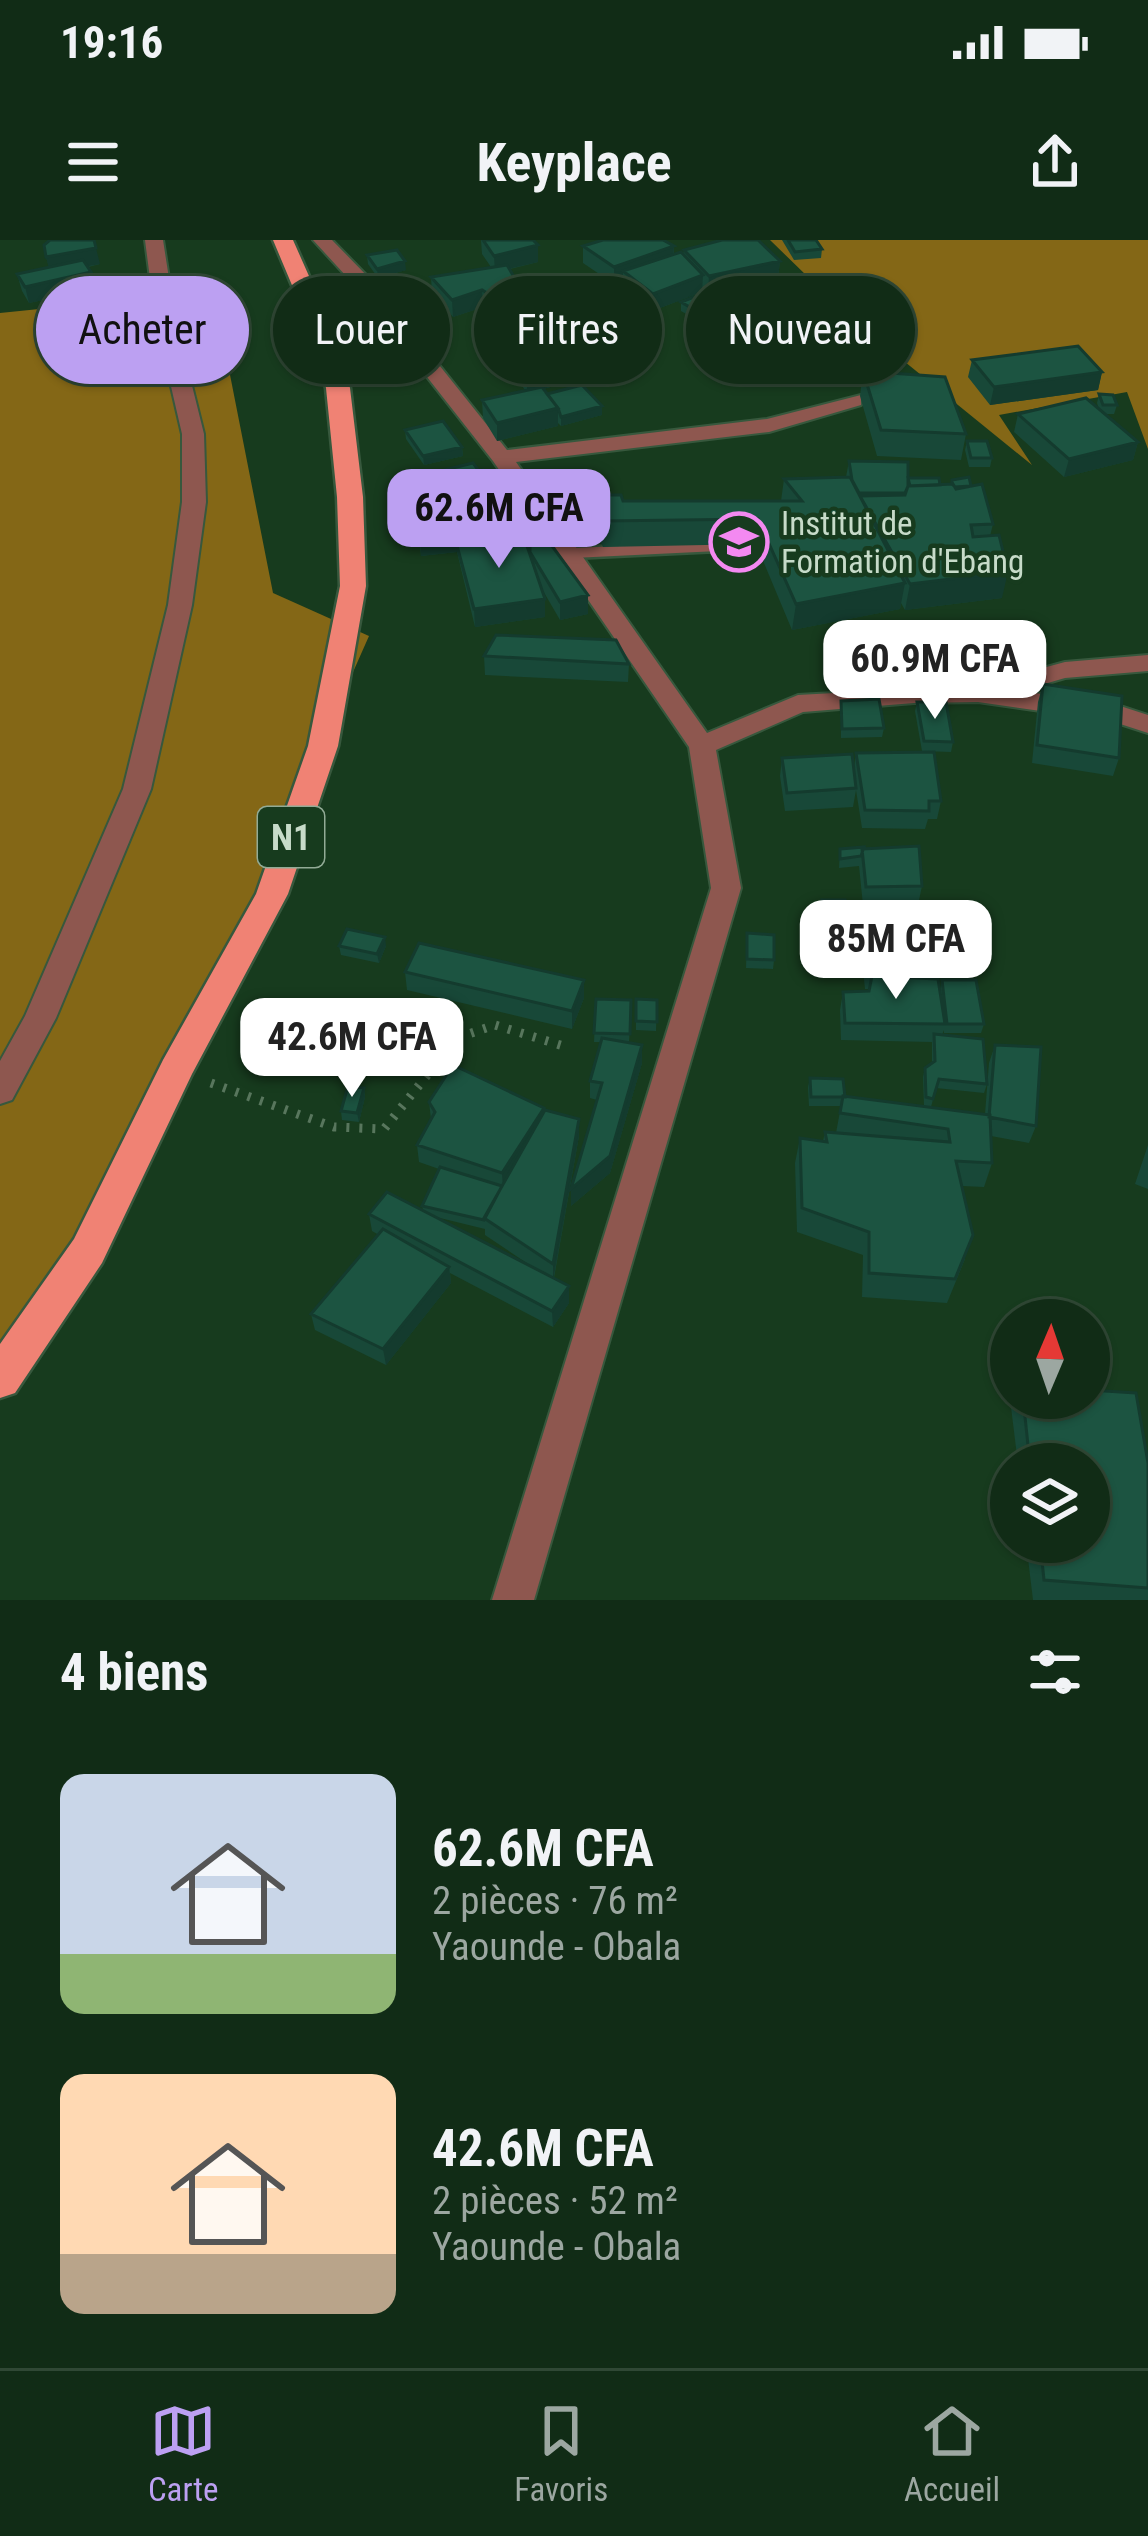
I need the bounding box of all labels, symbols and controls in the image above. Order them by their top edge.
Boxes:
text: 19:16 [60,16,163,69]
icon: menu [60,129,126,195]
icon: share [1022,129,1088,195]
text: Keyplace [476,131,672,194]
chip: Acheter [36,276,249,384]
chip: Louer [273,276,450,384]
chip: Filtres [474,276,662,384]
chip: Nouveau [686,276,915,384]
pin: 62.6M CFA [362,469,636,571]
text: 62.6M CFA [414,485,584,531]
place label: Institut de Formation d'Ebang [781,504,1024,581]
school or university icon: Institut de Formation d'Ebang [708,511,770,573]
pin: 60.9M CFA [798,620,1072,722]
text: 60.9M CFA [850,636,1020,682]
road number: N1 [258,807,324,867]
pin: 85M CFA [785,900,1007,1002]
text: 85M CFA [827,916,965,962]
pin: 42.6M CFA [215,998,489,1100]
text: 42.6M CFA [267,1014,437,1060]
north arrow [990,1299,1110,1419]
map controls [990,1299,1110,1563]
button: layers [990,1443,1110,1563]
icon: filters [1022,1639,1088,1705]
text: 4 biens [60,1643,208,1702]
text: 62.6M CFA [432,1819,654,1878]
icon: home [156,1822,300,1966]
text: 2 pièces · 76 m² [432,1878,678,1924]
text: Yaounde - Obala [432,1924,681,1970]
text: 42.6M CFA [432,2119,654,2178]
icon: home [156,2122,300,2266]
text: 2 pièces · 52 m² [432,2178,678,2224]
text: Yaounde - Obala [432,2224,681,2270]
tab: Carte [148,2398,218,2509]
tab: Favoris [514,2398,608,2509]
tab: Accueil [904,2398,1000,2509]

